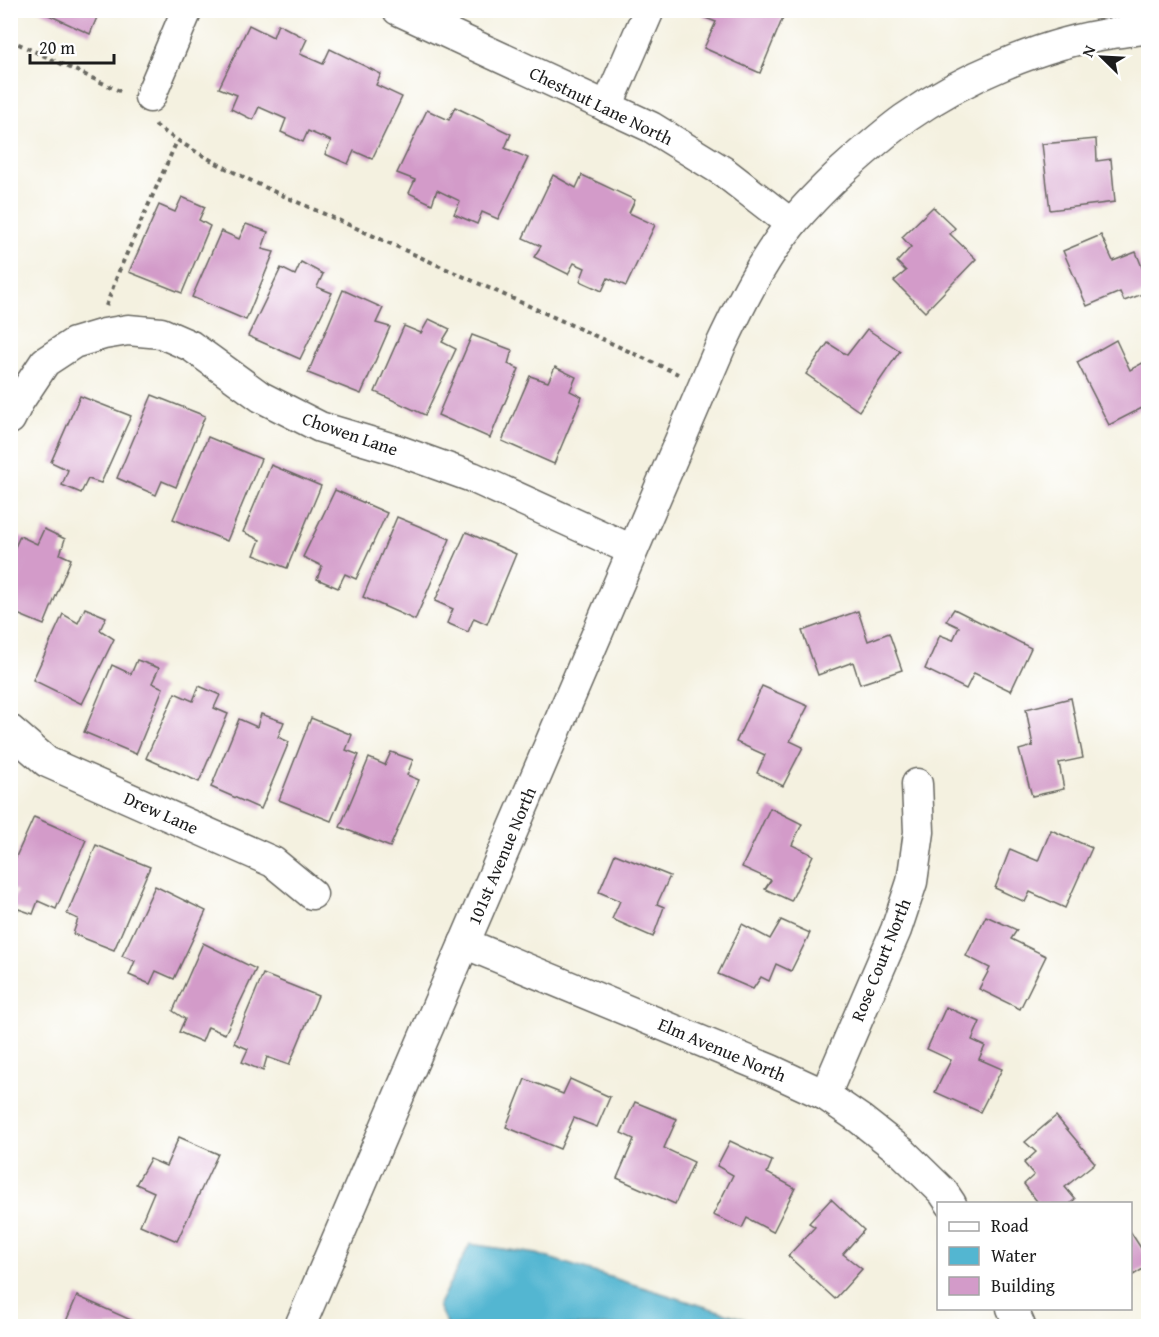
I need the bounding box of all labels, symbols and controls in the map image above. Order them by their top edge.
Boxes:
scale bar [30,27,114,65]
north arrow [1072,27,1132,87]
text: 20 m [39,34,75,61]
text: N [1075,41,1102,61]
street label: Chestnut Lane North [525,59,678,152]
street label: Chowen Lane [299,405,402,463]
street label: 101st Avenue North [460,783,543,929]
street label: Drew Lane [120,784,203,841]
street label: Rose Court North [844,894,917,1025]
street label: Elm Avenue North [654,1010,790,1089]
legend [937,1202,1132,1310]
text: Road [991,1212,1029,1239]
text: Water [991,1242,1037,1269]
text: Building [991,1272,1055,1299]

